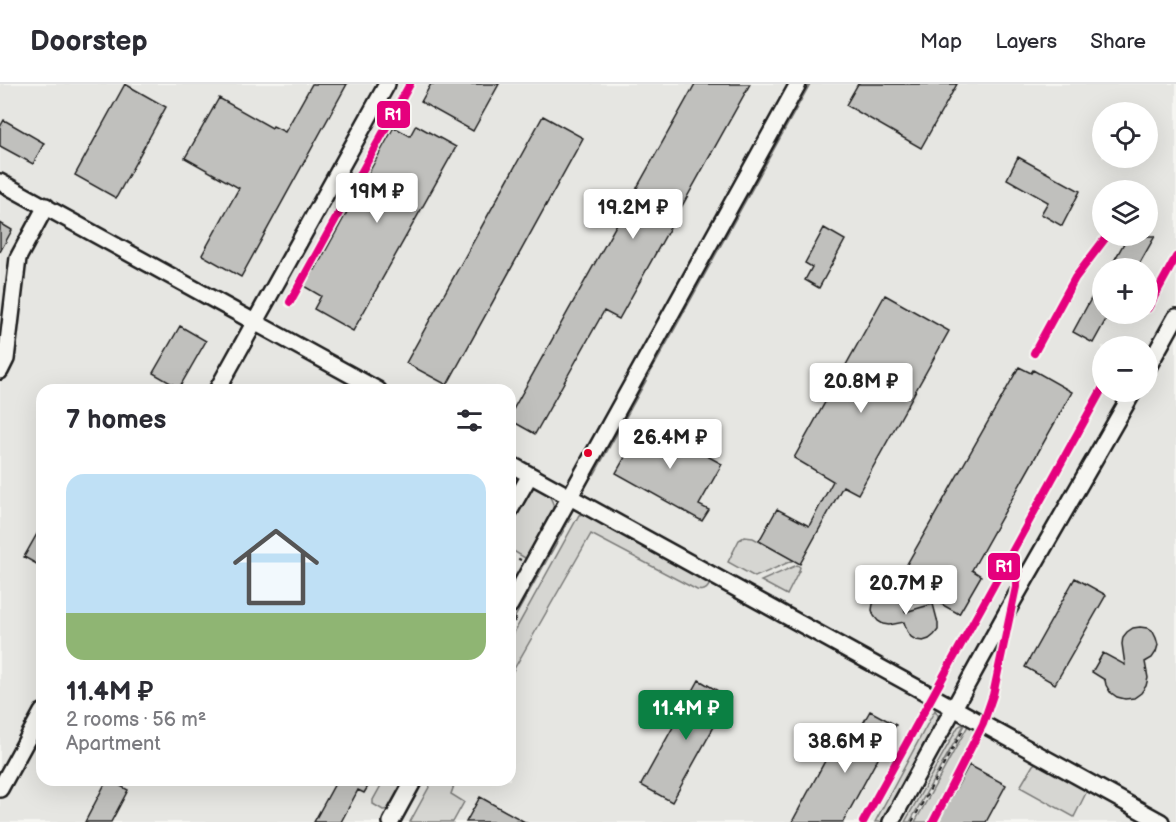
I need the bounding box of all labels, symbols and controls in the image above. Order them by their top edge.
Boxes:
text: Doorstep [30,25,147,58]
text: Map [920,29,962,54]
text: Layers [995,29,1057,54]
text: Share [1090,29,1146,54]
line badge: R1 [376,100,411,129]
map controls [1092,102,1158,402]
button: locate [1092,102,1158,168]
text: R1 [384,106,402,125]
pin: 19M ₽ [335,173,419,224]
text: 19M ₽ [350,180,404,204]
button: layers [1092,180,1158,246]
pin: 19.2M ₽ [578,189,688,240]
text: 19.2M ₽ [598,196,668,220]
button: + [1092,258,1158,324]
button: − [1092,336,1158,402]
pin: 20.8M ₽ [806,363,916,414]
text: 20.8M ₽ [824,370,898,394]
icon: filters [453,404,486,437]
text: 7 homes [66,405,166,436]
pin: 26.4M ₽ [615,419,725,470]
text: 26.4M ₽ [633,426,707,450]
unlabelled marker [582,447,594,459]
icon: home [222,513,330,621]
line badge: R1 [987,552,1021,581]
text: R1 [995,558,1013,577]
pin: 20.7M ₽ [851,565,961,616]
text: 20.7M ₽ [869,572,943,596]
text: 11.4M ₽ [66,677,154,708]
pin: 11.4M ₽ [631,690,741,741]
text: 11.4M ₽ [652,697,720,721]
text: 2 rooms · 56 m² [66,708,206,732]
pin: 38.6M ₽ [790,723,900,774]
text: 38.6M ₽ [808,730,882,754]
text: Apartment [66,732,161,756]

